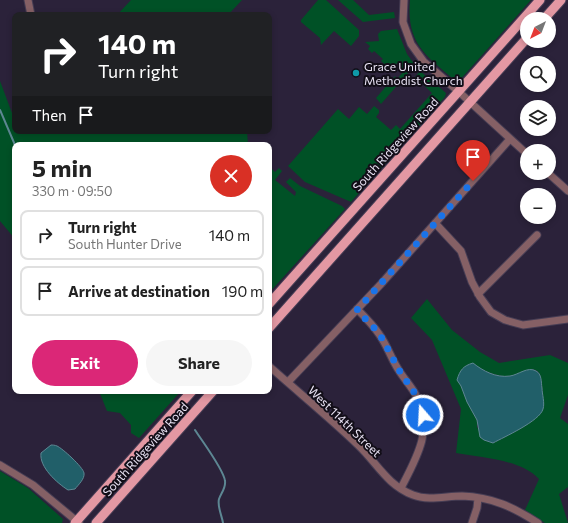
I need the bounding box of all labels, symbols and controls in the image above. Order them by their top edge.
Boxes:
north arrow [520,12,556,48]
map controls [520,12,556,224]
text: 140 m [98,26,176,60]
icon: right [32,28,84,80]
button: search [520,56,556,92]
place label: Grace United Methodist Church [364,59,463,87]
text: Turn right [98,60,178,82]
marker: Grace United Methodist Church [351,68,361,78]
street label: South Ridgeview Road [349,94,441,194]
button: layers [520,100,556,136]
icon: arrive [75,104,97,126]
text: Then [32,106,67,124]
pin [456,140,490,181]
button: + [520,144,556,180]
icon: arrive [462,146,484,168]
text: 5 min [32,153,92,182]
button: close [210,155,252,197]
text: 330 m · 09:50 [32,183,113,199]
button: − [520,188,556,224]
text: Turn right [68,218,137,236]
icon: right [34,224,56,246]
text: 140 m [209,226,250,244]
text: South Hunter Drive [68,236,182,252]
icon: arrive [34,280,56,302]
text: Arrive at destination [68,282,210,300]
text: 190 m [222,282,263,300]
button: Exit [32,340,138,386]
button: Share [146,340,252,386]
street label: West 114th Street [306,383,384,459]
position arrow [402,394,444,436]
street label: South Ridgeview Road [99,399,191,499]

